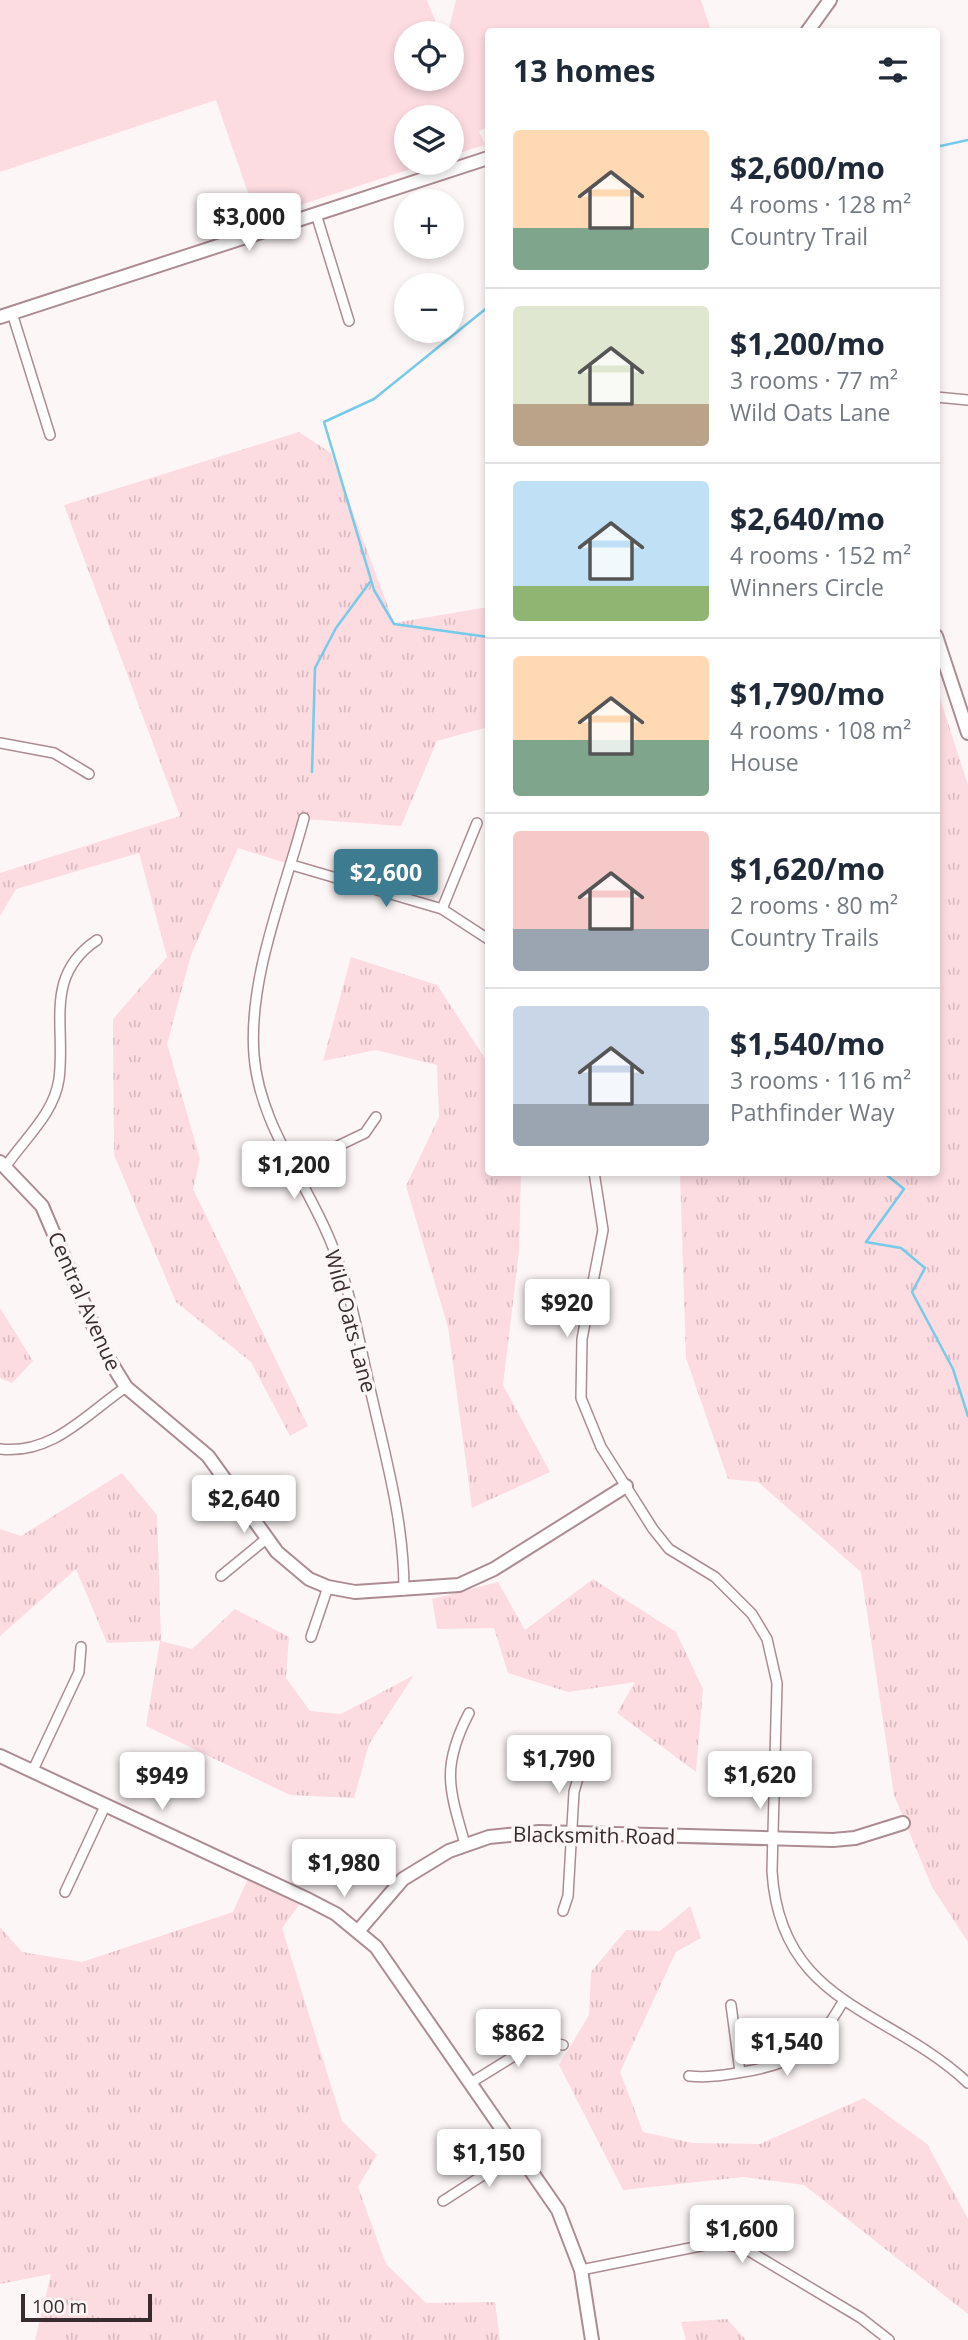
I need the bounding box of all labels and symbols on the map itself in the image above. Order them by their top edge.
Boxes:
pin: $3,000 [192,194,306,253]
pin: $2,600 [329,850,443,909]
pin: $1,200 [237,1142,351,1201]
street label: Central Avenue [42,1227,128,1375]
street label: Wild Oats Lane [319,1247,383,1395]
pin: $920 [526,1280,608,1339]
pin: $2,640 [187,1476,301,1535]
pin: $1,790 [502,1736,616,1795]
pin: $949 [121,1752,203,1812]
pin: $1,620 [703,1752,817,1811]
street label: Blacksmith Road [513,1820,675,1850]
pin: $1,980 [287,1840,401,1899]
pin: $862 [477,2010,559,2069]
pin: $1,540 [730,2018,844,2078]
pin: $1,150 [432,2130,546,2189]
pin: $1,600 [685,2206,799,2265]
scale bar [21,2291,152,2323]

